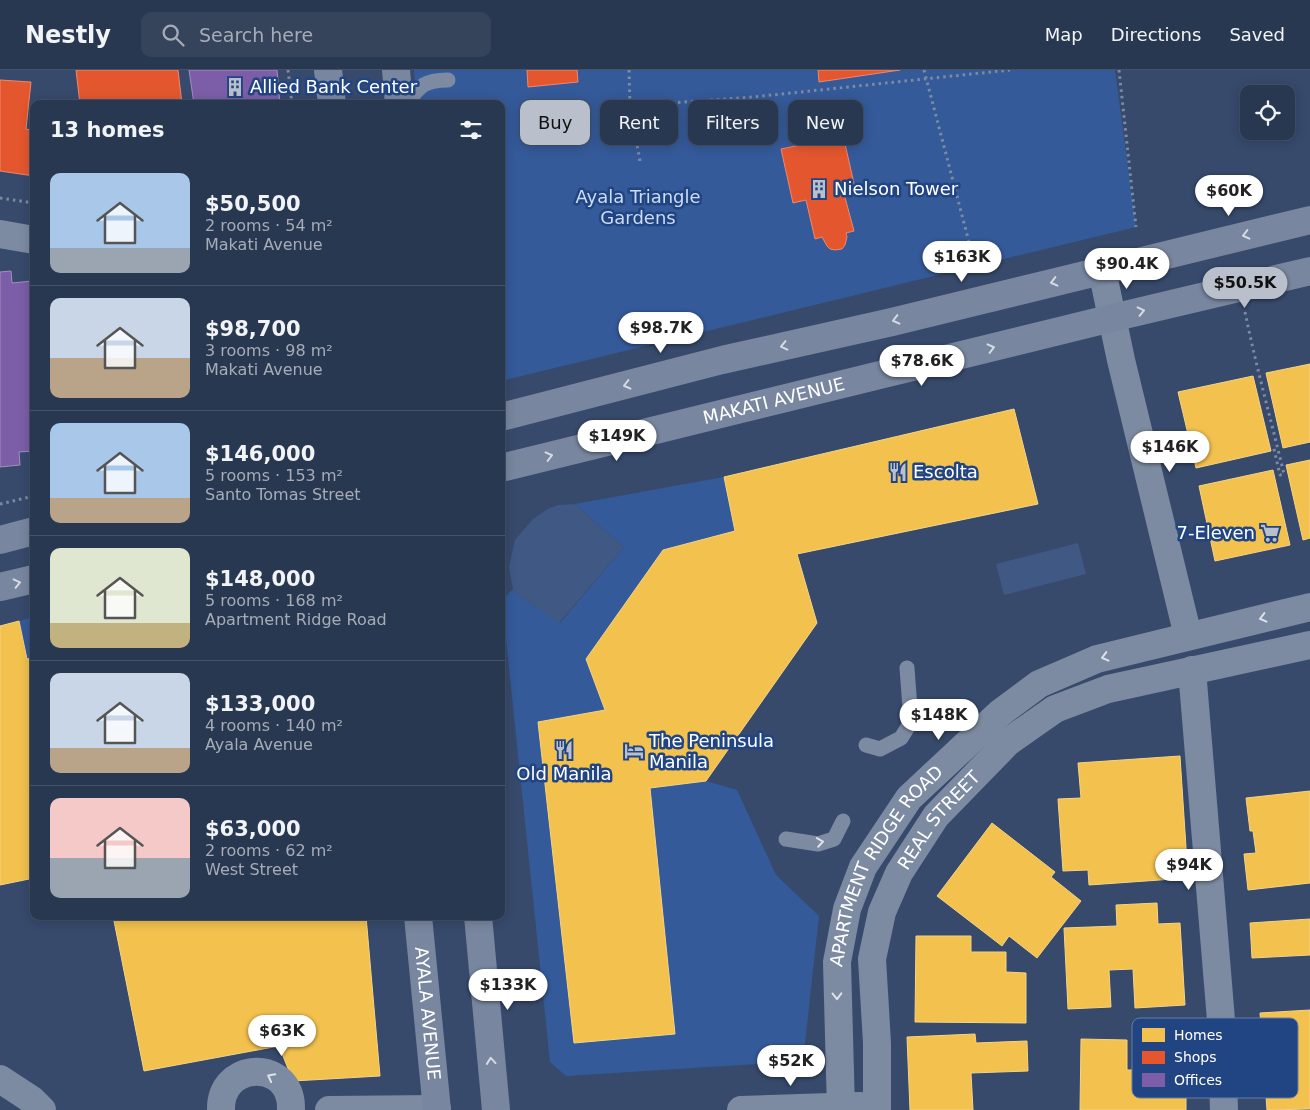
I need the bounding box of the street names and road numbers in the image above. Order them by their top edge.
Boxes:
street label: MAKATI AVENUE [701,373,847,428]
street label: APARTMENT RIDGE ROAD [825,761,947,968]
street label: REAL STREET [893,766,985,873]
street label: AYALA AVENUE [411,946,445,1081]

